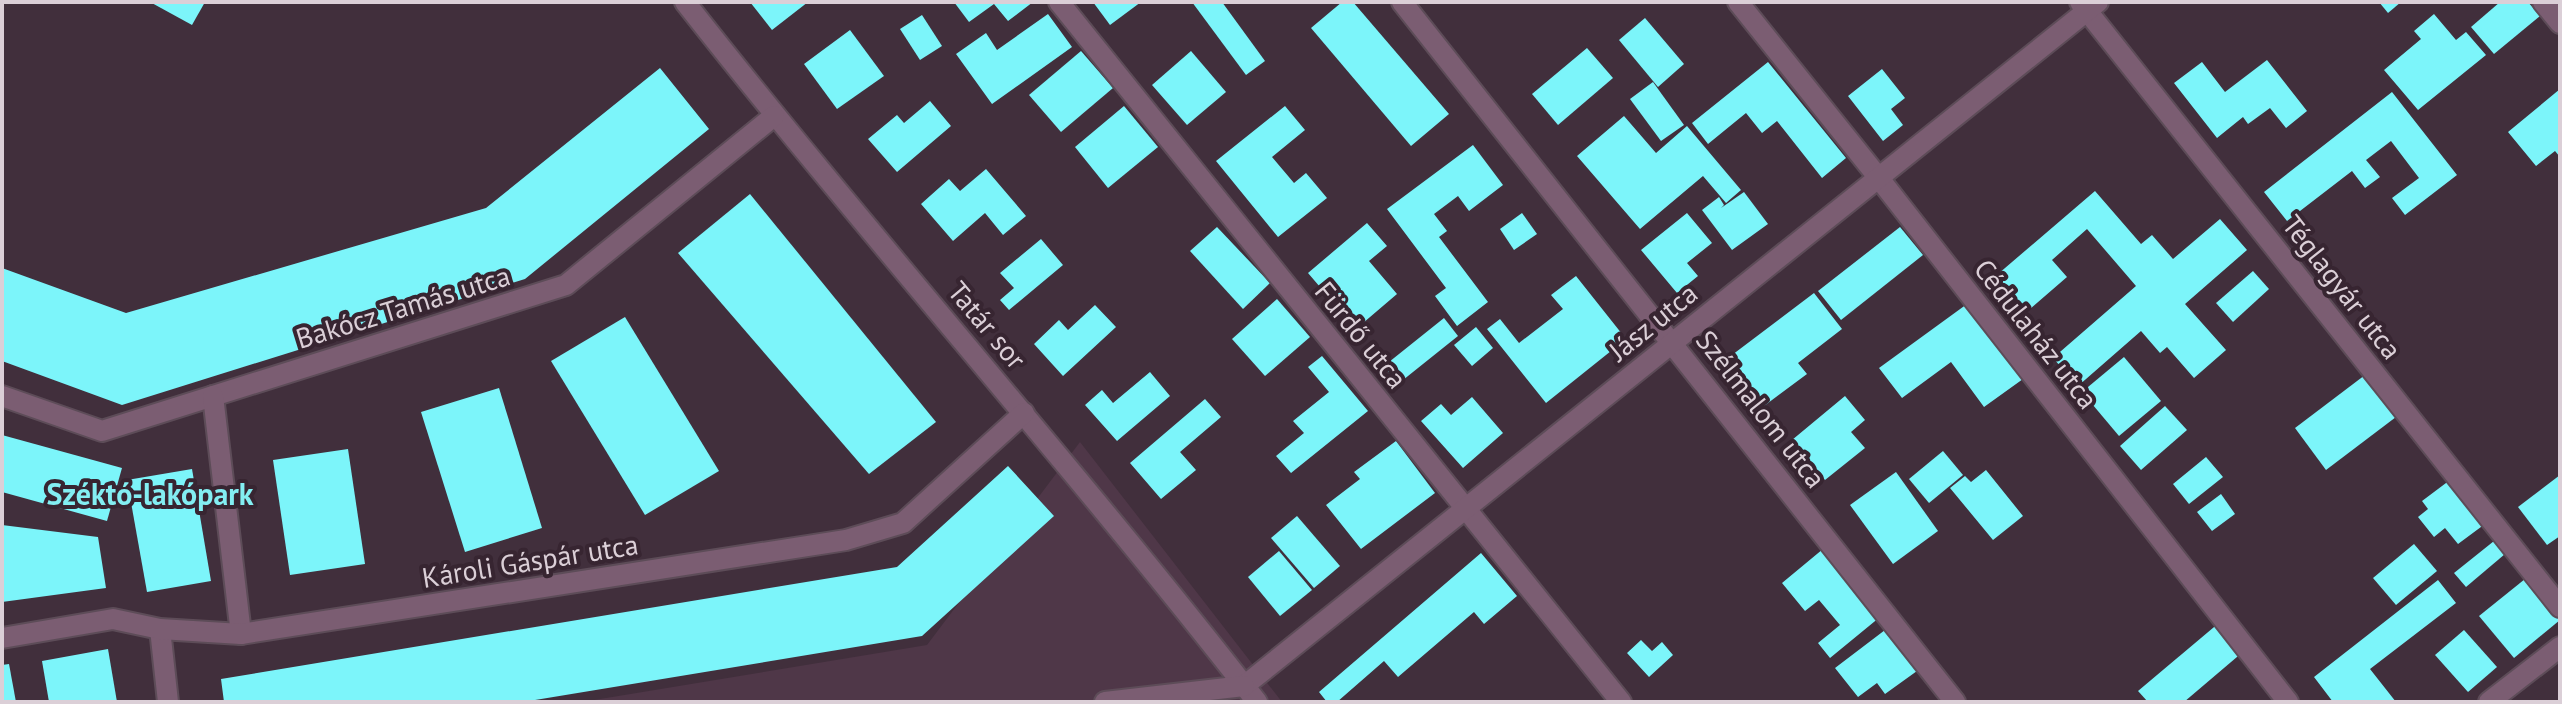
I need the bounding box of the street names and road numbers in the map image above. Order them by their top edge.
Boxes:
street label: Téglagyár utca [2274,207,2410,366]
street label: Cédulaház utca [1966,251,2107,416]
street label: Bakócz Tamás utca [291,256,514,357]
street label: Tatár sor [940,273,1035,376]
street label: Fürdő utca [1307,274,1416,396]
street label: Jász utca [1600,275,1705,369]
street label: Szélmalom utca [1688,322,1835,495]
street label: Károli Gáspár utca [419,525,641,596]

